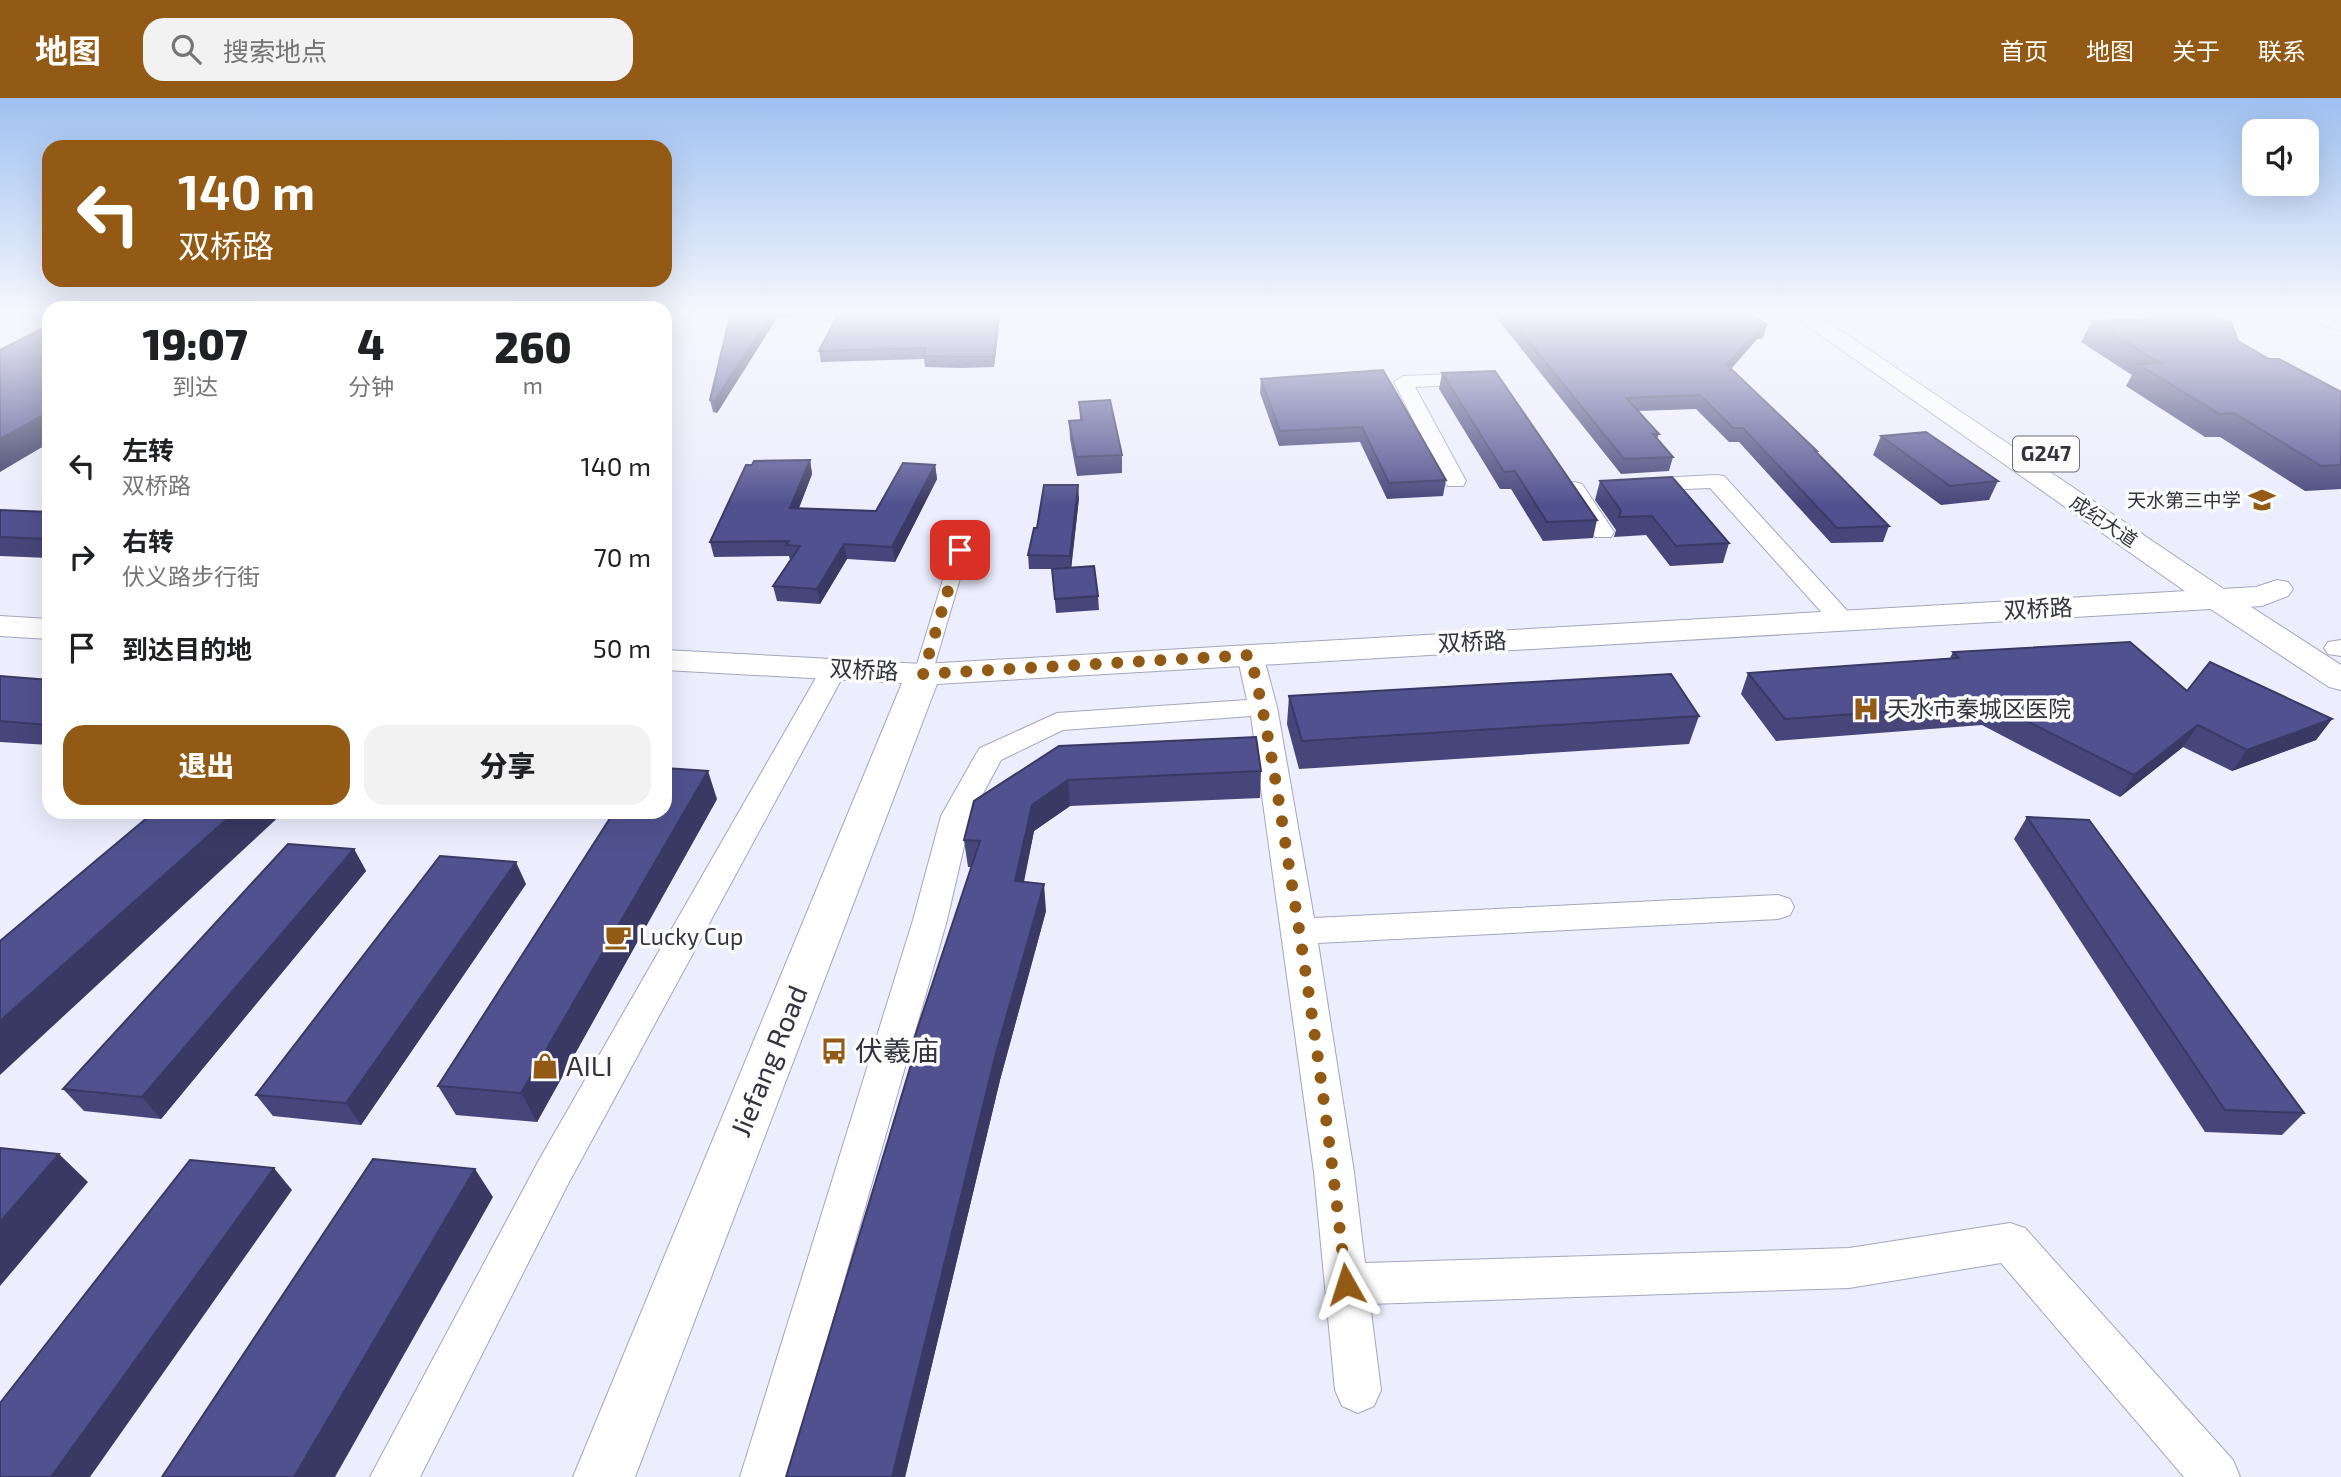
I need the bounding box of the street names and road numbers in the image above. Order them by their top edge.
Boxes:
road number: G247 [2013,436,2079,472]
street label: 成纪大道 [2066,490,2142,551]
street label: 双桥路 [2003,592,2073,624]
street label: 双桥路 [1437,625,1507,657]
street label: 双桥路 [829,653,899,685]
street label: Jiefang Road [722,980,814,1141]

